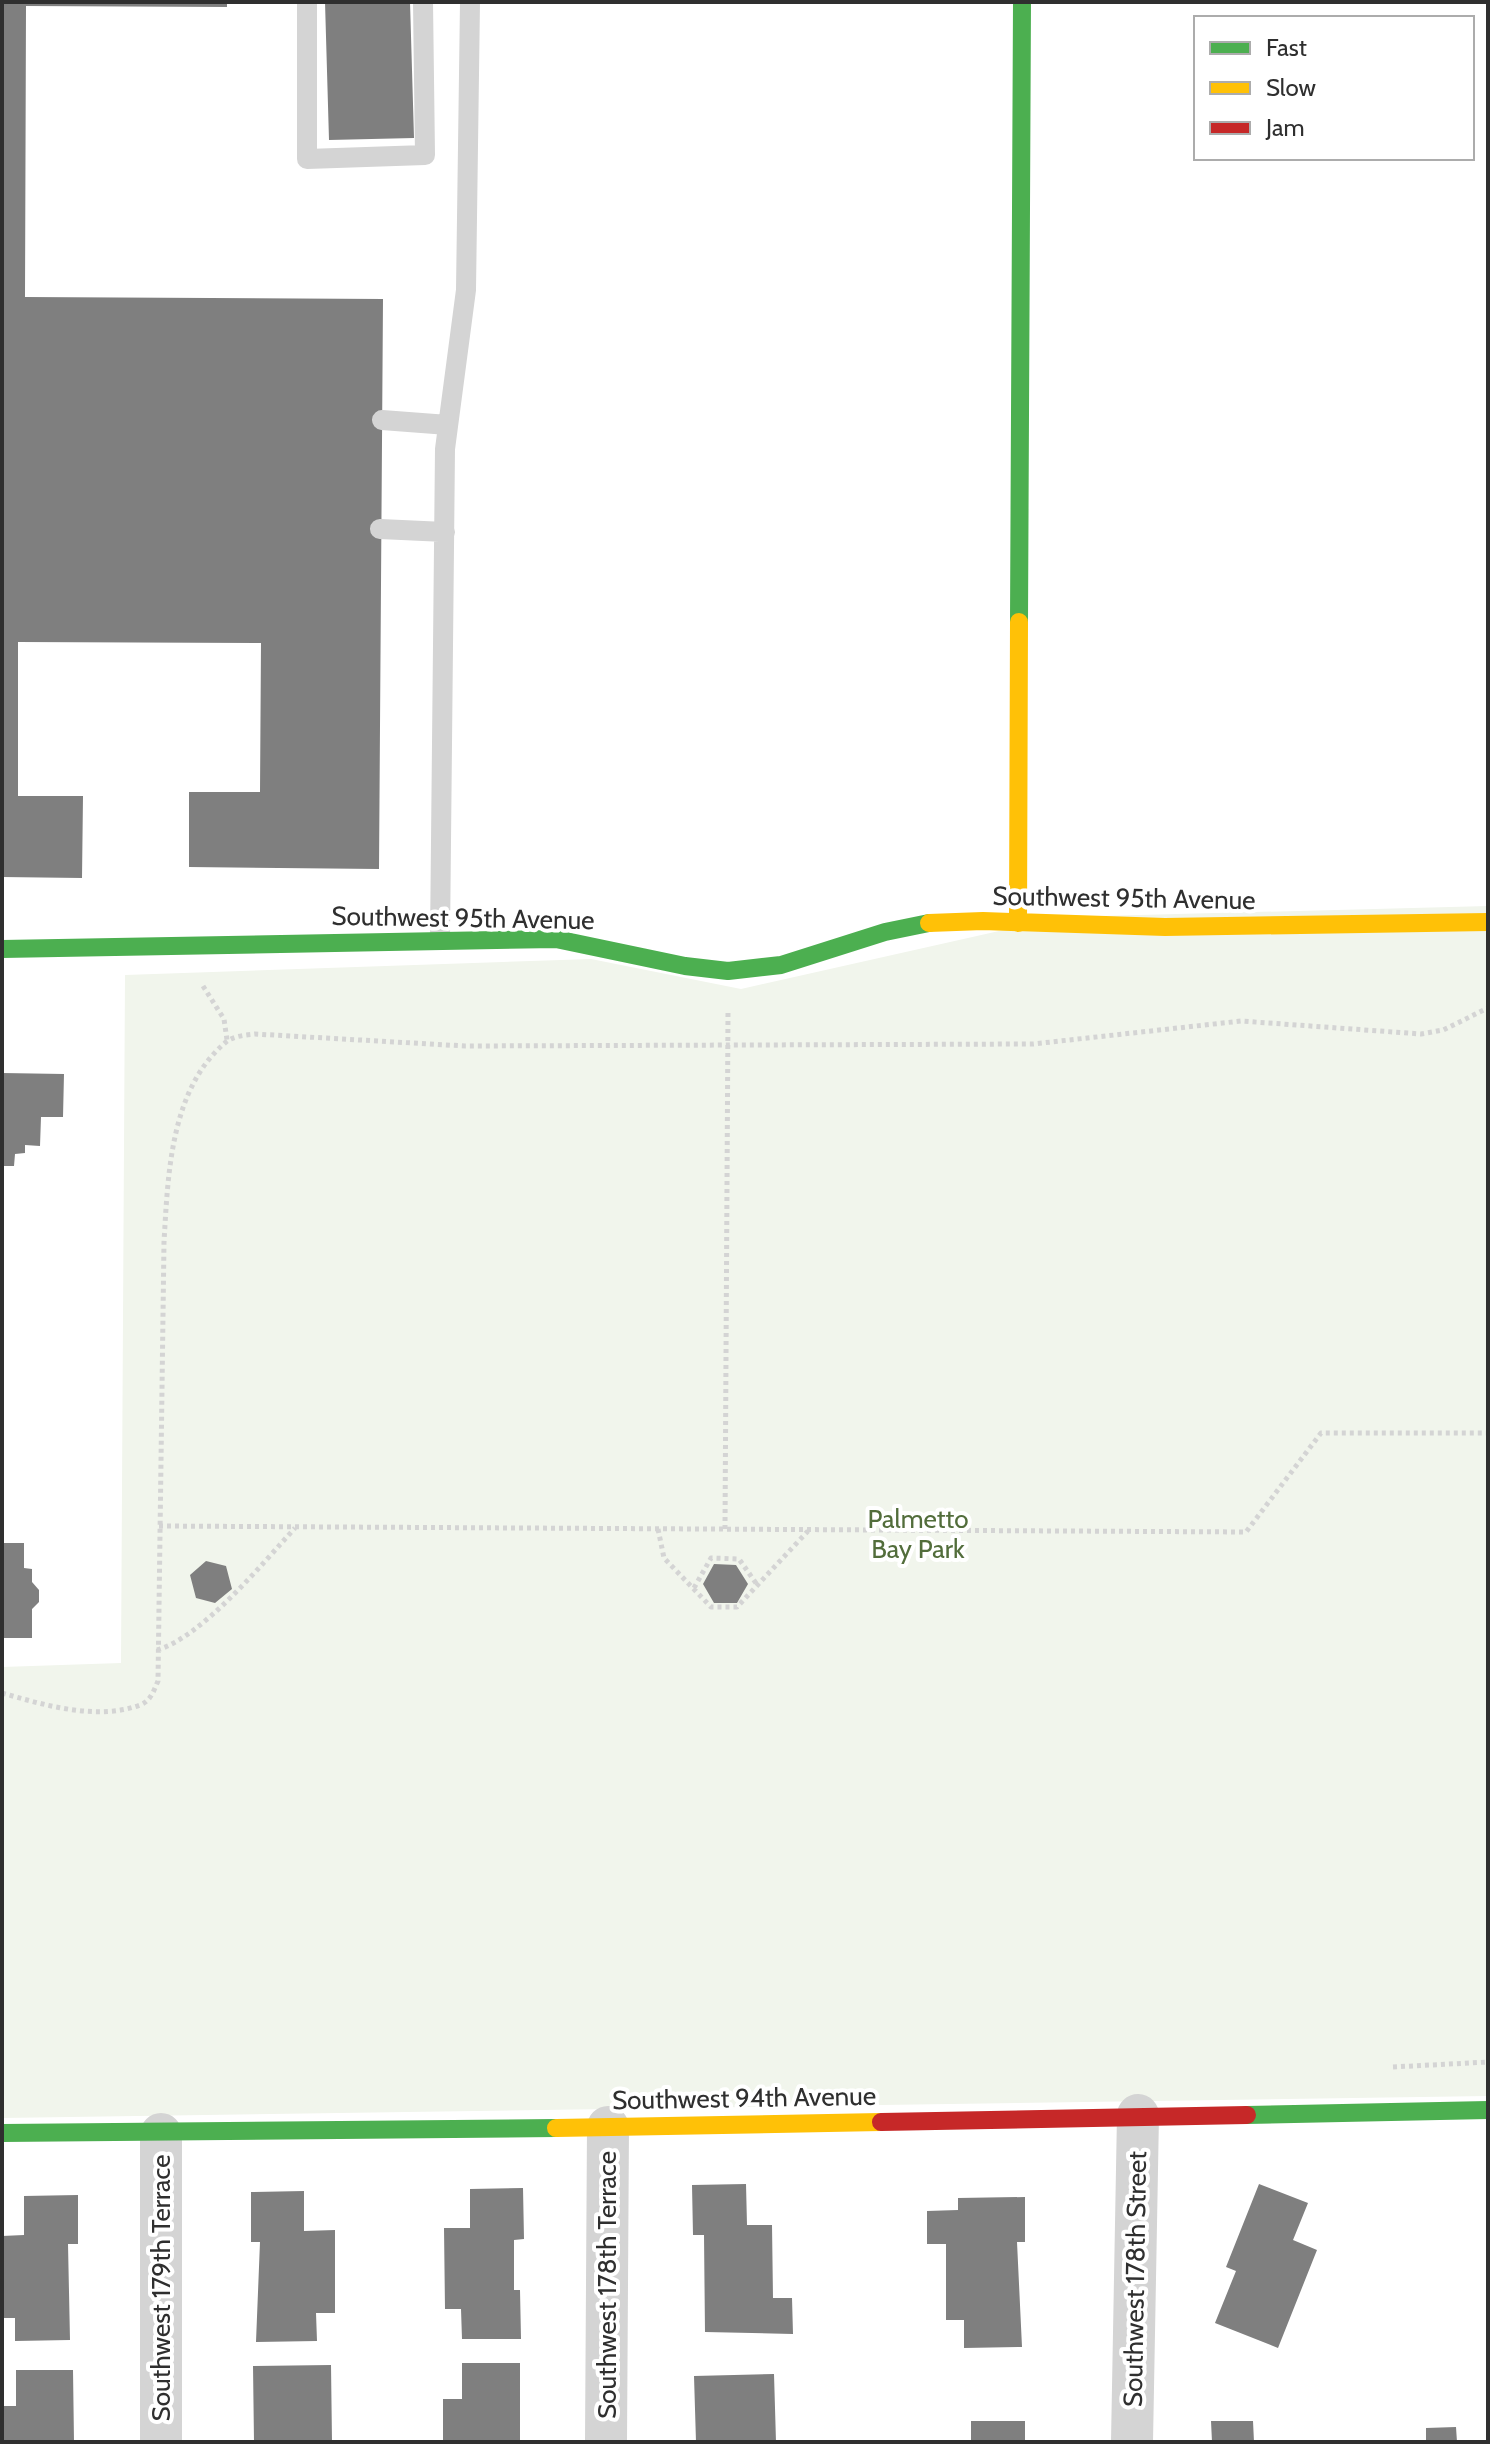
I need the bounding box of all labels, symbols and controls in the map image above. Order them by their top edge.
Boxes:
legend [1194,16,1474,160]
text: Fast [1266,33,1307,62]
text: Slow [1266,73,1316,102]
text: Jam [1265,113,1304,142]
street label: Southwest 95th Avenue [992,880,1256,916]
street label: Southwest 95th Avenue [331,900,595,936]
park label: Palmetto Bay Park [868,1503,968,1565]
street label: Southwest 94th Avenue [612,2080,876,2116]
street label: Southwest 178th Terrace [591,2151,623,2419]
street label: Southwest 178th Street [1117,2151,1153,2407]
street label: Southwest 179th Terrace [145,2155,177,2421]

